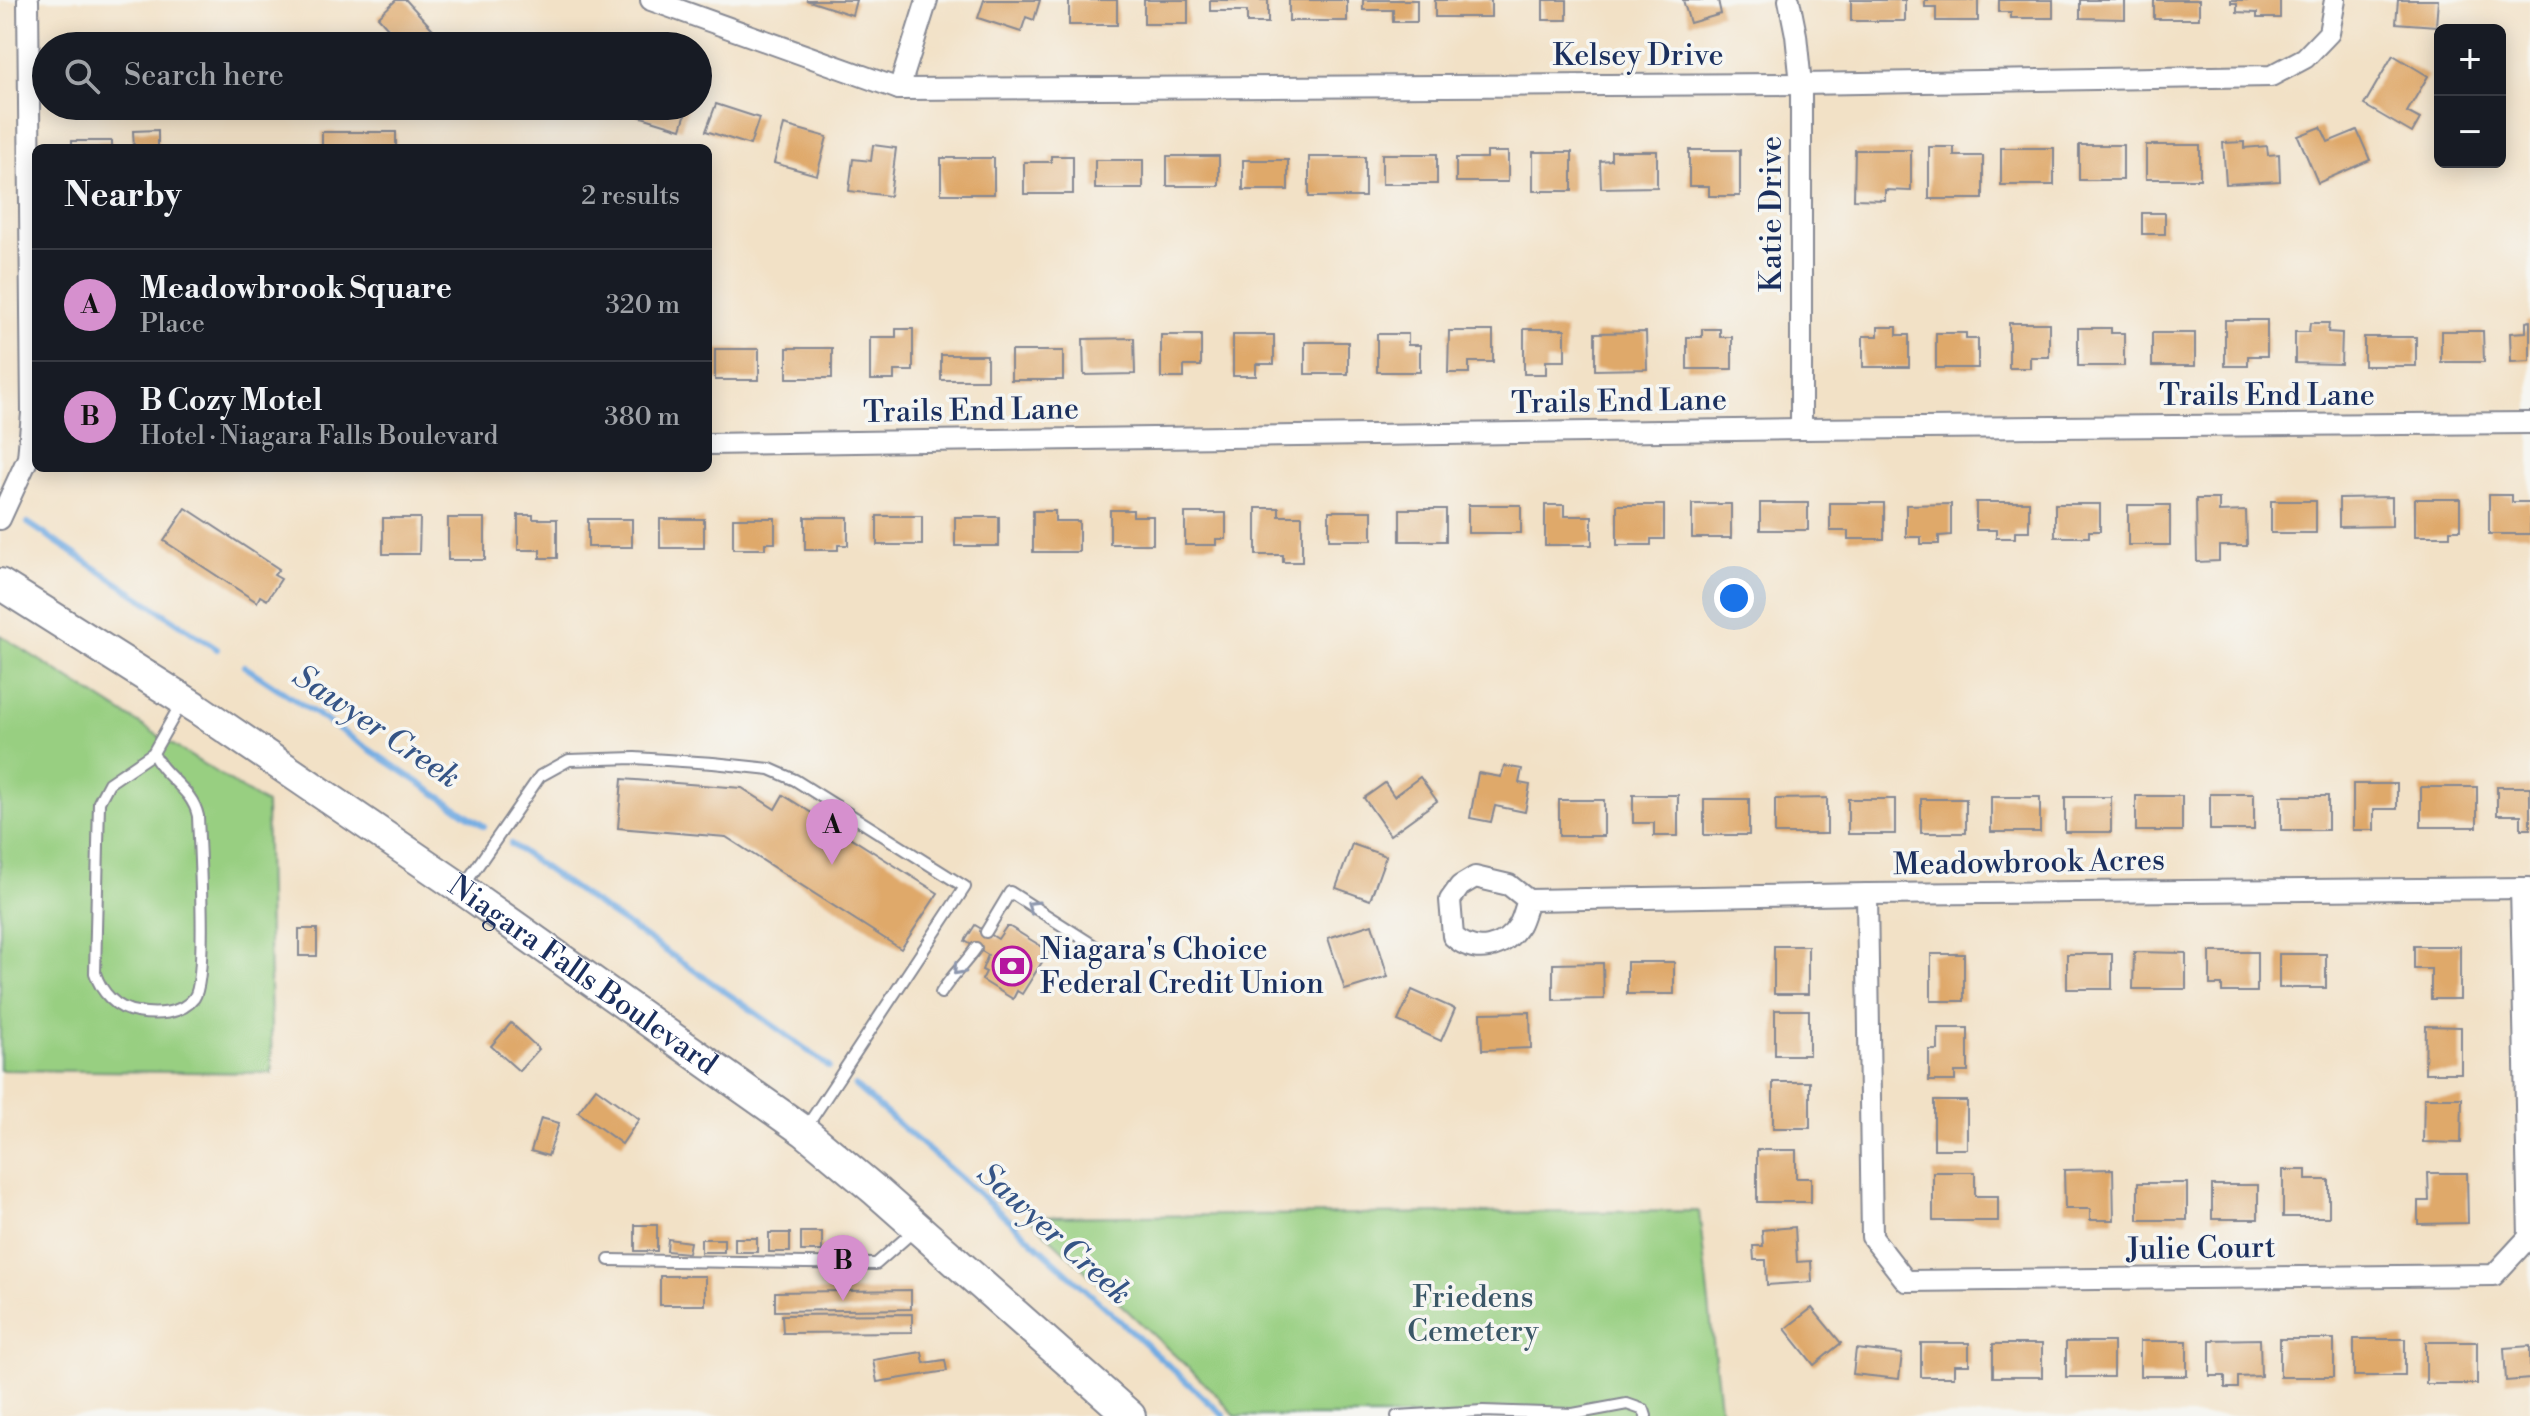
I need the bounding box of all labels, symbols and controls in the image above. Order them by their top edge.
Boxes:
map controls [2434,24,2506,168]
button: + [2434,24,2506,96]
search box [32,32,712,120]
street label: Kelsey Drive [1552,37,1724,75]
icon: search [60,54,104,98]
text: Search here [124,57,284,95]
button: − [2434,96,2506,168]
street label: Katie Drive [1753,136,1791,292]
text: Nearby [64,175,182,217]
text: 2 results [581,180,680,212]
text: Meadowbrook Square [140,270,452,308]
text: A [81,289,99,321]
text: 320 m [605,289,680,321]
text: Place [140,308,205,340]
street label: Trails End Lane [2159,377,2375,415]
street label: Trails End Lane [1511,381,1727,423]
text: B Cozy Motel [140,382,322,420]
street label: Trails End Lane [863,390,1079,432]
text: B [80,401,100,433]
text: 380 m [604,401,680,433]
text: Hotel · Niagara Falls Boulevard [140,420,498,452]
your location [1714,578,1754,618]
water label: Sawyer Creek [285,656,468,797]
pin: A [806,799,858,865]
street label: Meadowbrook Acres [1893,842,2165,884]
street label: Niagara Falls Boulevard [441,867,725,1084]
one-way arrow [1026,900,1041,915]
place label: Niagara's Choice Federal Credit Union [1040,931,1324,1003]
bank icon: Niagara's Choice Federal Credit Union [991,945,1033,987]
one-way arrow [953,961,968,975]
water label: Sawyer Creek [969,1154,1140,1313]
street label: Julie Court [2125,1229,2276,1269]
pin: B [817,1235,869,1301]
park label: Friedens Cemetery [1407,1279,1539,1351]

